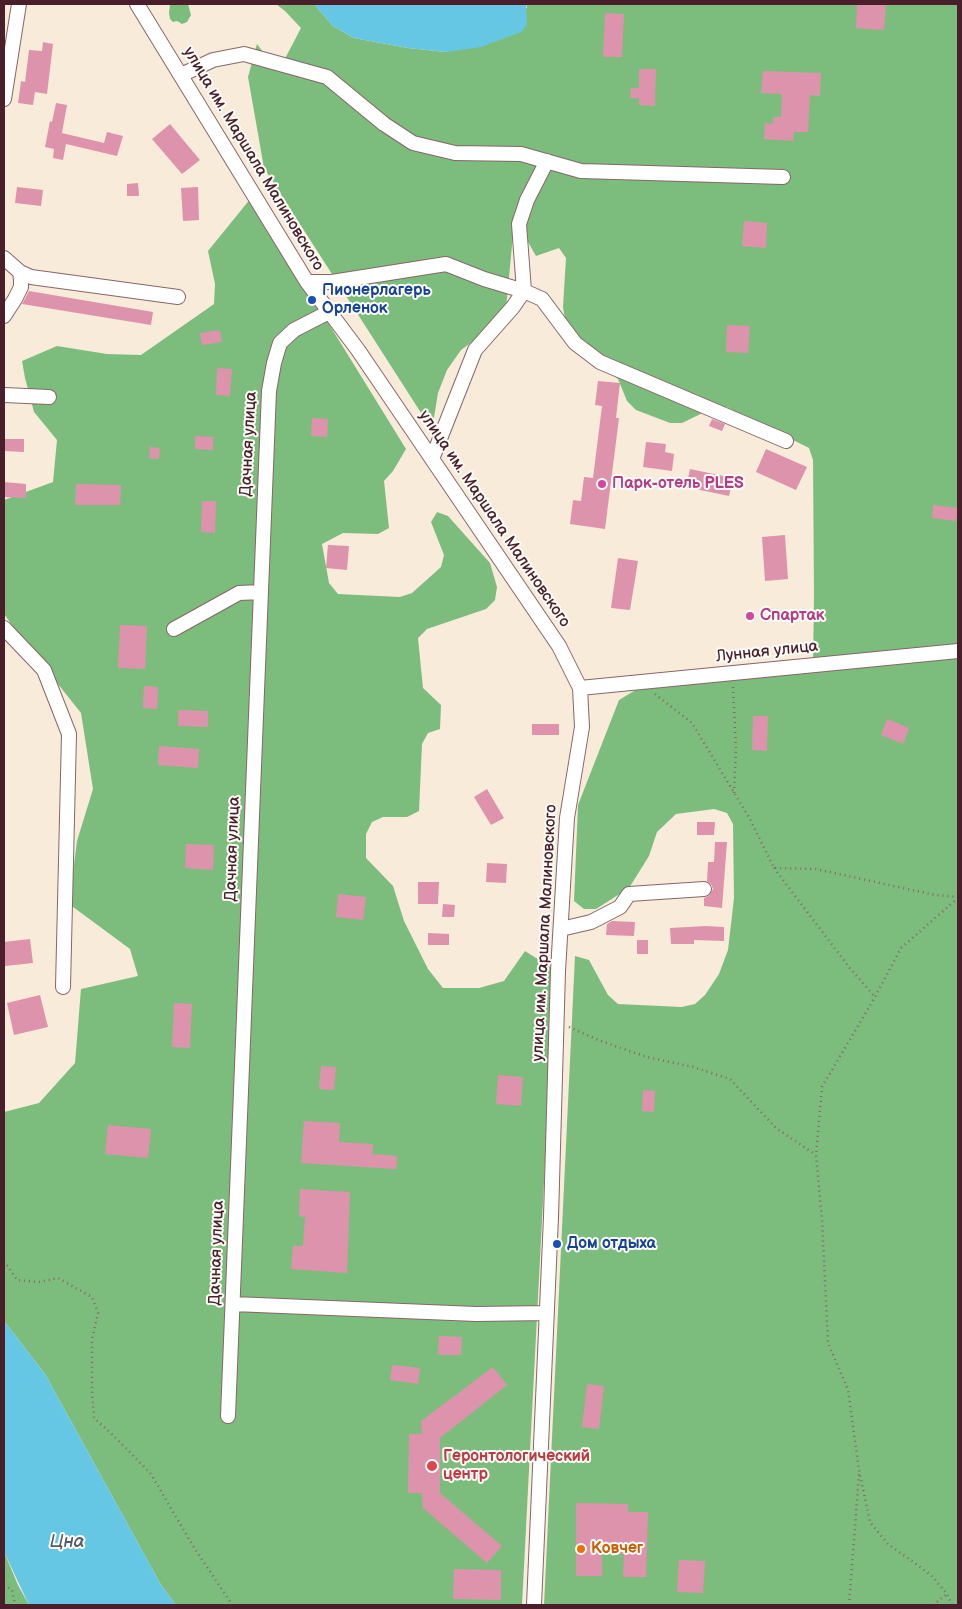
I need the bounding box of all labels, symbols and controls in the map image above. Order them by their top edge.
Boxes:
street label: улица им. Маршала Малиновского [179,44,327,274]
place label: Пионерлагерь Орленок [322,281,431,319]
marker: Пионерлагерь Орленок [306,294,318,306]
street label: Дачная улица [237,391,261,497]
street label: улица им. Маршала Малиновского [414,407,574,631]
place label: Парк-отель PLES [612,474,744,494]
marker: Парк-отель PLES [596,478,608,490]
place label: Спартак [760,606,824,626]
marker: Спартак [744,610,756,622]
street label: Лунная улица [715,637,819,667]
street label: Дачная улица [222,796,244,902]
street label: улица им. Маршала Малиновского [529,804,561,1062]
street label: Дачная улица [206,1200,228,1306]
place label: Дом отдыха [567,1234,656,1254]
marker: Дом отдыха [551,1238,563,1250]
place label: Геронтологический центр [443,1447,590,1485]
marker: Геронтологический центр [425,1459,439,1473]
water label: Цна [50,1531,84,1553]
place label: Ковчег [591,1539,643,1559]
marker: Ковчег [575,1543,587,1555]

